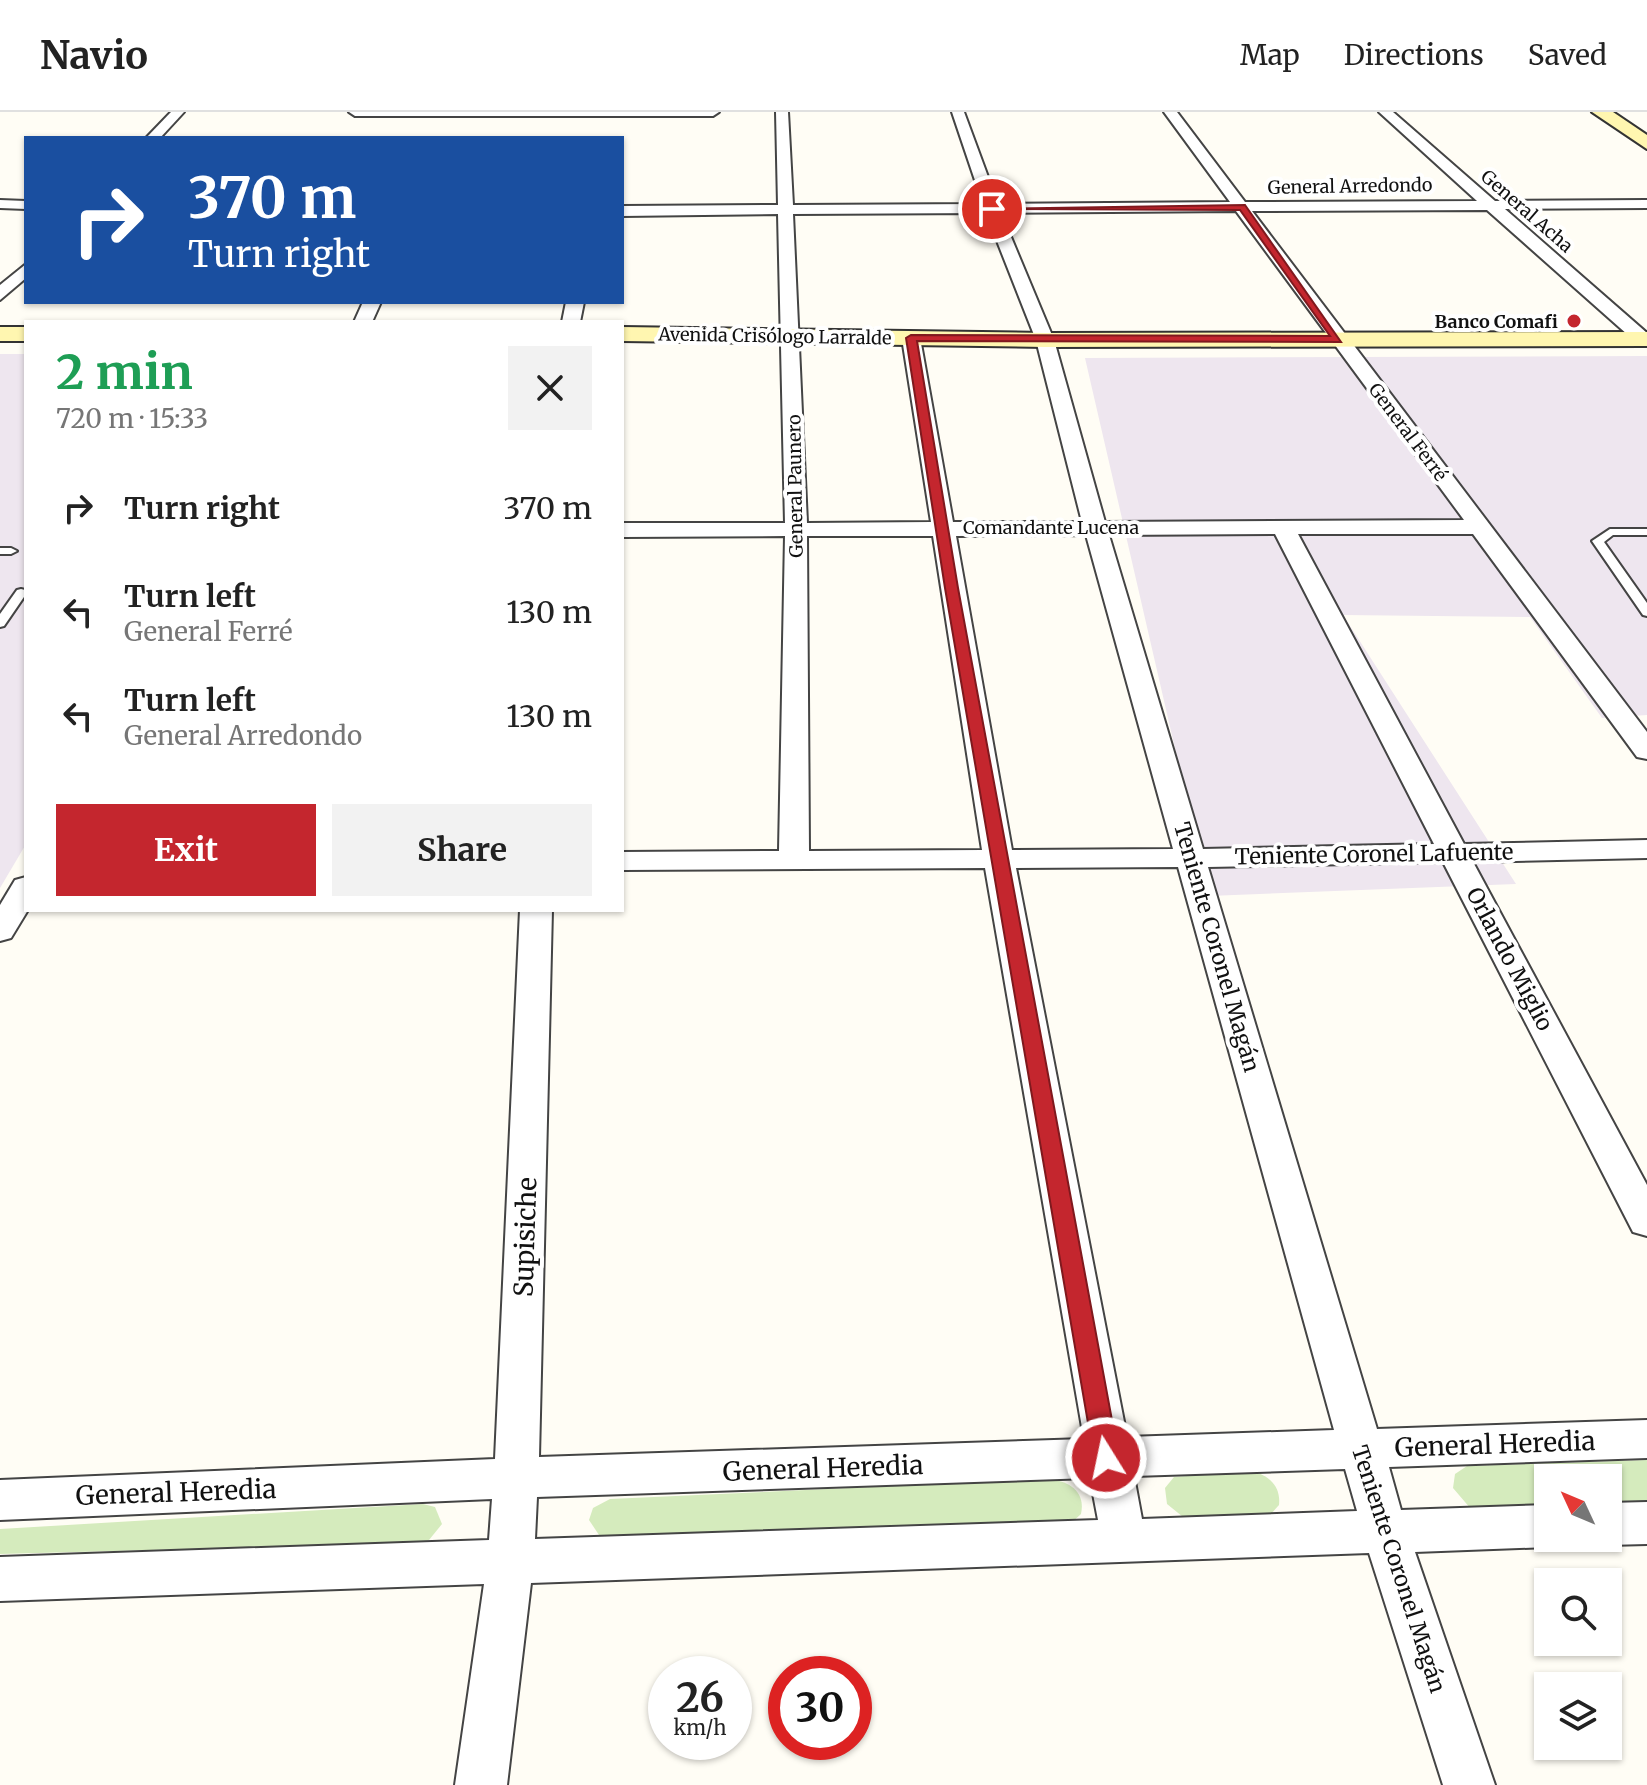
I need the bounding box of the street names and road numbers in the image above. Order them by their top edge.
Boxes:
street label: General Acha [1476,165,1578,258]
street label: General Arredondo [1267,173,1433,199]
street label: Avenida Crisólogo Larralde [657,322,892,350]
street label: General Ferré [1364,378,1452,486]
street label: General Paunero [782,414,808,558]
street label: Comandante Lucena [963,516,1139,539]
street label: Teniente Coronel Magán [1168,819,1266,1075]
street label: Teniente Coronel Lafuente [1234,838,1514,870]
street label: Orlando Miglio [1460,883,1560,1036]
street label: Supisiche [506,1177,544,1297]
street label: General Heredia [1394,1424,1596,1464]
street label: Teniente Coronel Magán [1346,1442,1452,1697]
street label: General Heredia [722,1448,924,1488]
street label: General Heredia [75,1472,277,1512]

